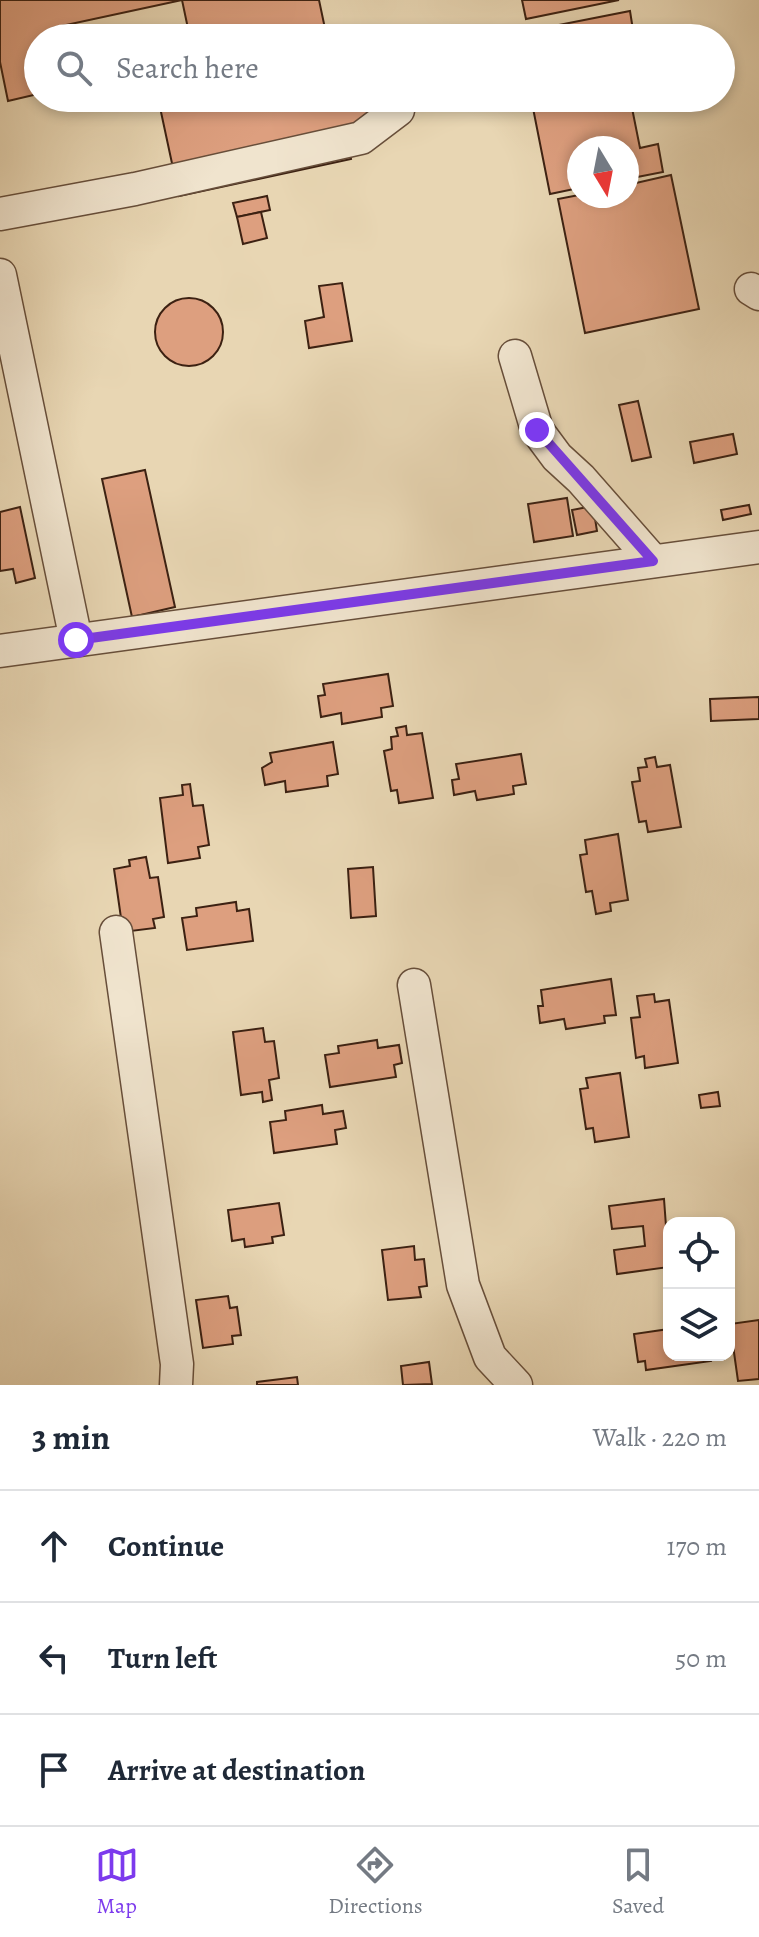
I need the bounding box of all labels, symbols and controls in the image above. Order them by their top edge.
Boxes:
search box [24,24,735,112]
icon: search [52,46,96,90]
text: Search here [116,48,259,88]
north arrow [567,136,639,208]
route end [519,412,555,448]
route start [58,622,94,658]
map controls [663,1217,735,1361]
button: locate [663,1217,735,1289]
button: layers [663,1289,735,1361]
text: 3 min [32,1414,110,1461]
text: Walk · 220 m [593,1420,727,1455]
icon: ahead [32,1524,76,1568]
text: Continue [108,1526,224,1566]
text: 170 m [667,1529,727,1564]
icon: left [32,1636,76,1680]
text: Turn left [108,1638,217,1678]
text: 50 m [675,1641,727,1676]
icon: arrive [32,1748,76,1792]
text: Arrive at destination [108,1750,365,1790]
tab: Map [95,1843,139,1921]
tab: Directions [328,1843,423,1921]
tab: Saved [612,1843,664,1921]

